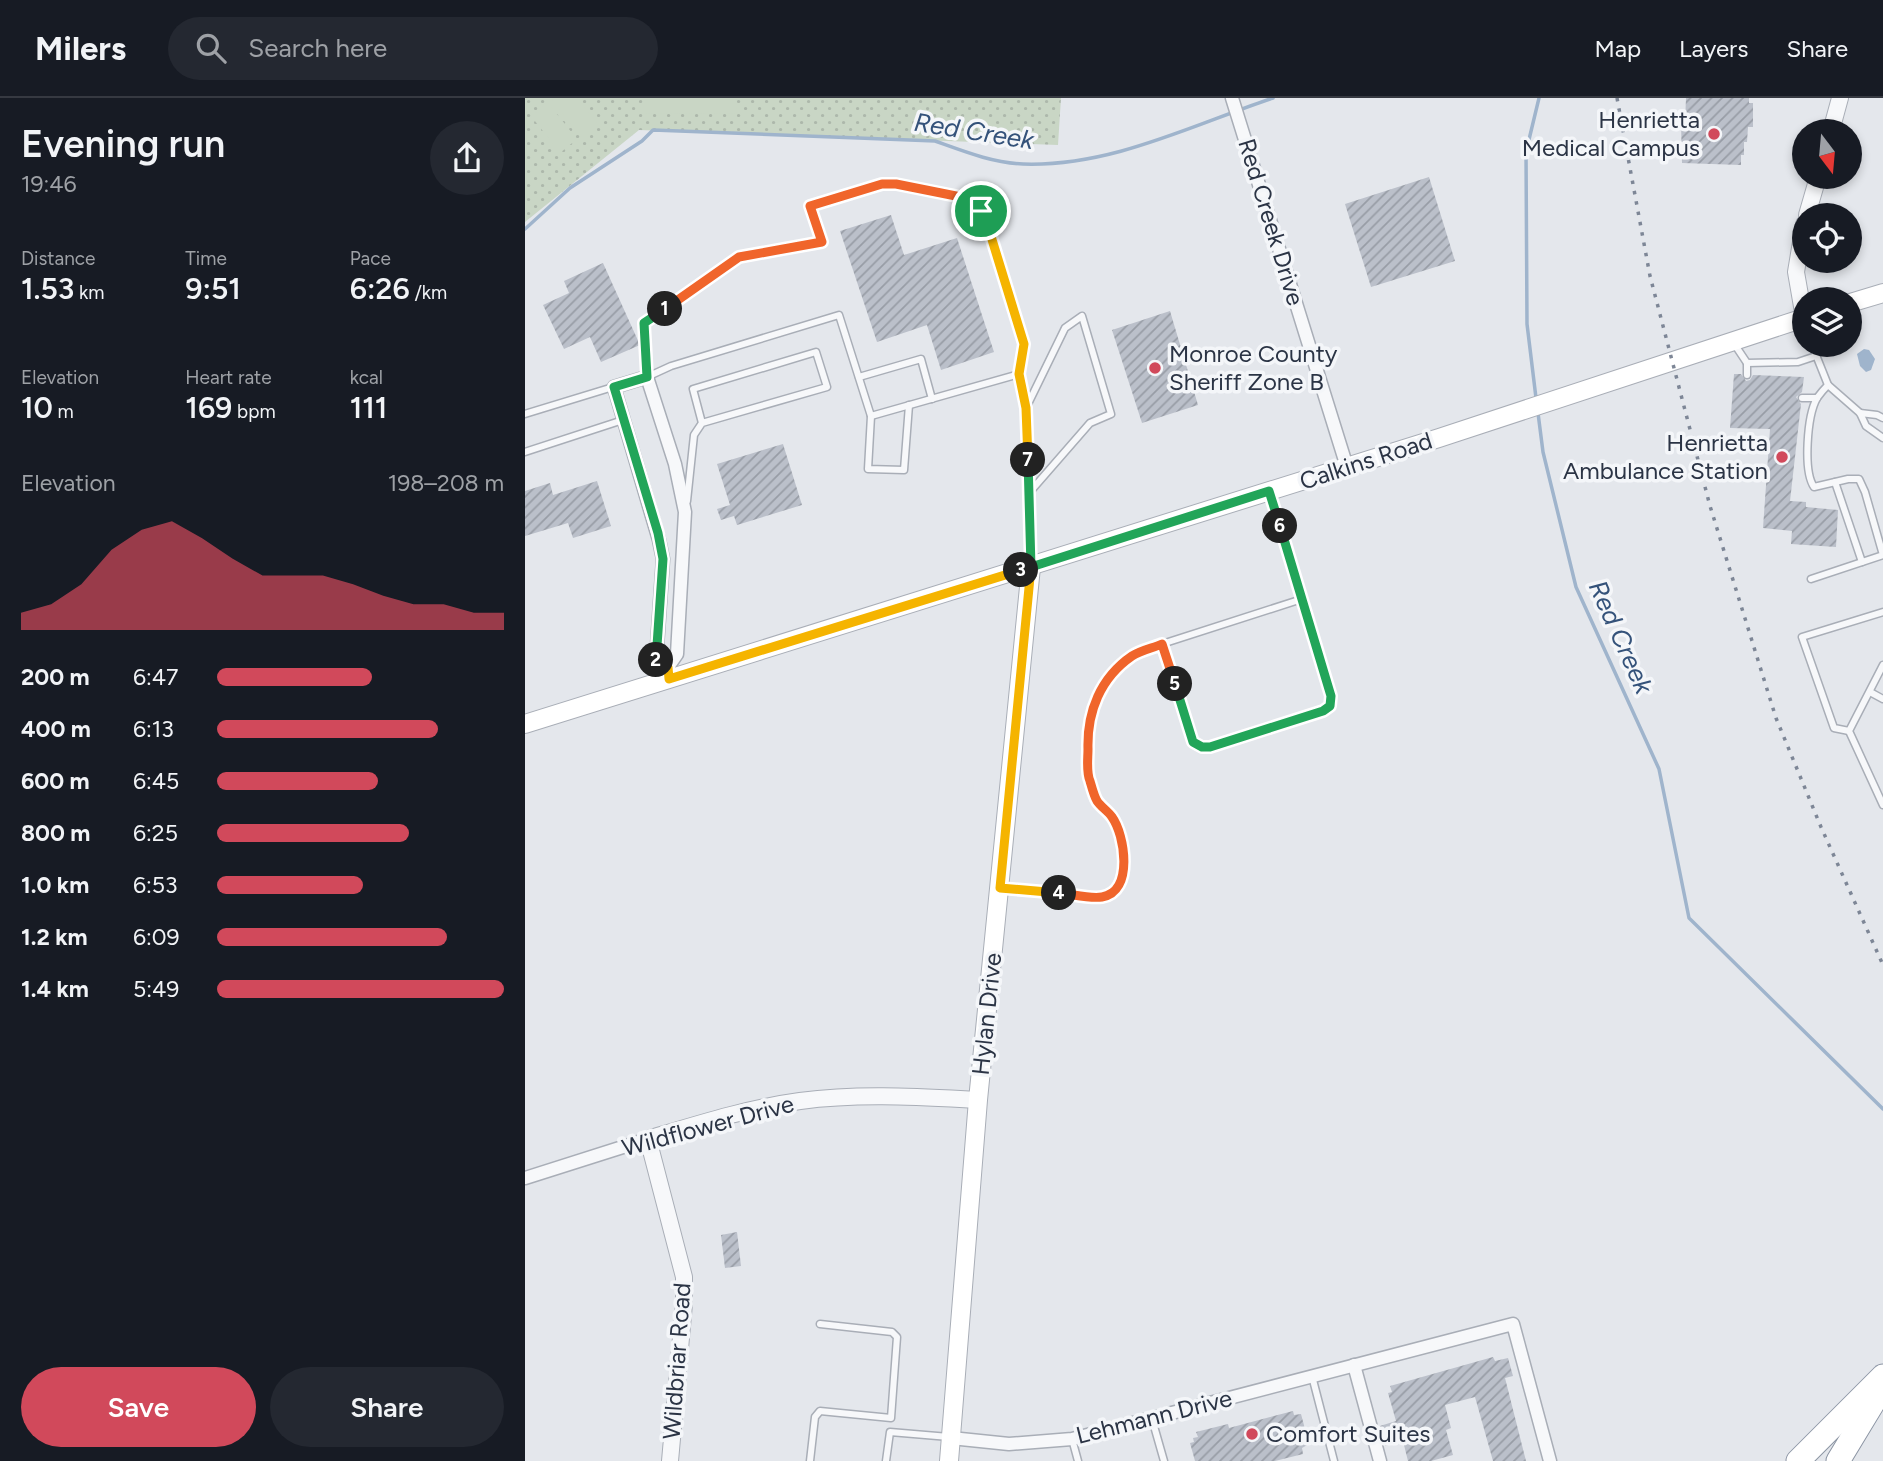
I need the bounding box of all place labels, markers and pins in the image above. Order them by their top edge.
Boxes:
place label: Henrietta Medical Campus [1522,105,1700,162]
marker: Henrietta Medical Campus [1706,126,1722,142]
pin [951,181,1011,241]
pin: 1 [647,292,683,326]
place label: Monroe County Sheriff Zone B [1169,339,1338,396]
marker: Monroe County Sheriff Zone B [1147,360,1163,376]
place label: Henrietta Ambulance Station [1563,428,1768,485]
pin: 7 [1011,442,1045,478]
marker: Henrietta Ambulance Station [1774,449,1790,465]
pin: 6 [1263,508,1297,544]
pin: 3 [1003,552,1039,588]
pin: 2 [639,642,673,678]
pin: 5 [1157,666,1193,702]
pin: 4 [1041,876,1077,910]
place label: Comfort Suites [1266,1419,1430,1448]
marker: Comfort Suites [1244,1426,1260,1442]

